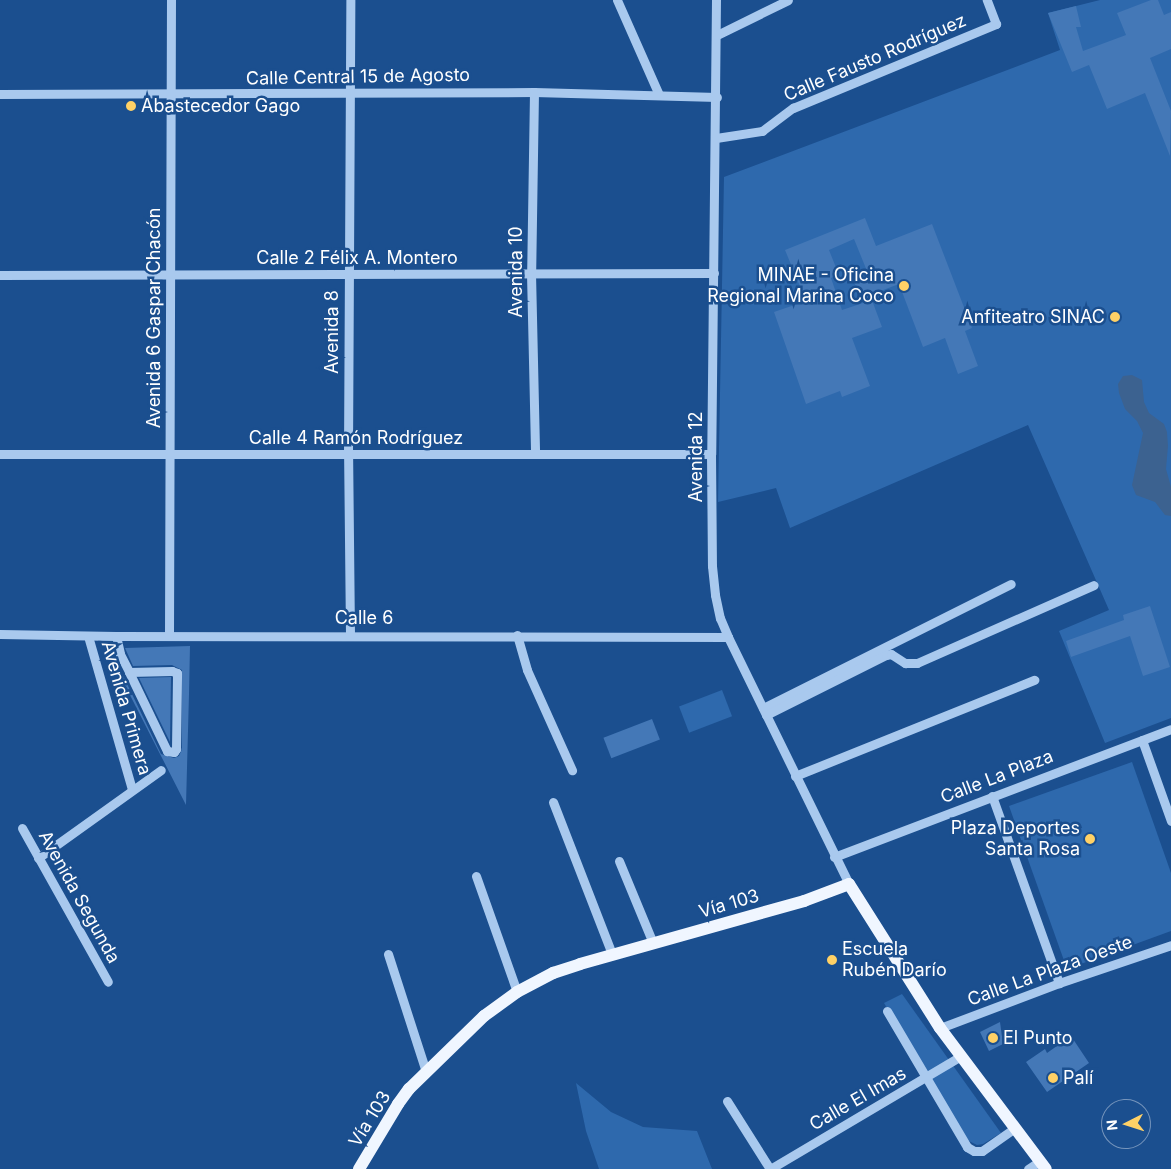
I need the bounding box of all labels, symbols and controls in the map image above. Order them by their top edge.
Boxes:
street label: Calle Fausto Rodríguez [781,10,969,106]
street label: Calle Central 15 de Agosto [246,64,470,90]
place label: Abastecedor Gago [141,95,300,117]
marker: Abastecedor Gago [125,100,137,112]
street label: Avenida 6 Gaspar Chacón [143,208,165,428]
street label: Avenida 10 [505,226,527,318]
street label: Calle 2 Félix A. Montero [256,247,458,269]
place label: MINAE - Oficina Regional Marina Coco [707,265,894,308]
marker: MINAE - Oficina Regional Marina Coco [898,280,910,292]
street label: Avenida 8 [321,290,343,374]
place label: Anfiteatro SINAC [961,306,1105,328]
marker: Anfiteatro SINAC [1109,311,1121,323]
street label: Avenida 12 [685,412,707,502]
street label: Calle 4 Ramón Rodríguez [249,427,463,449]
street label: Calle 6 [335,607,393,629]
street label: Avenida Primera [97,638,155,778]
street label: Calle La Plaza [938,746,1056,808]
place label: Plaza Deportes Santa Rosa [951,818,1080,861]
street label: Avenida Segunda [34,827,124,967]
marker: Plaza Deportes Santa Rosa [1084,833,1096,845]
street label: Vía 103 [696,885,762,923]
street label: Calle La Plaza Oeste [965,931,1135,1011]
place label: Escuela Rubén Darío [842,939,947,982]
marker: Escuela Rubén Darío [826,954,838,966]
place label: El Punto [1003,1027,1073,1049]
marker: El Punto [987,1032,999,1044]
street label: Calle El Imas [806,1063,910,1135]
place label: Palí [1063,1067,1093,1089]
marker: Palí [1047,1072,1059,1084]
street label: Vía 103 [344,1087,396,1151]
north arrow [1101,1099,1151,1149]
text: N [1103,1119,1120,1131]

